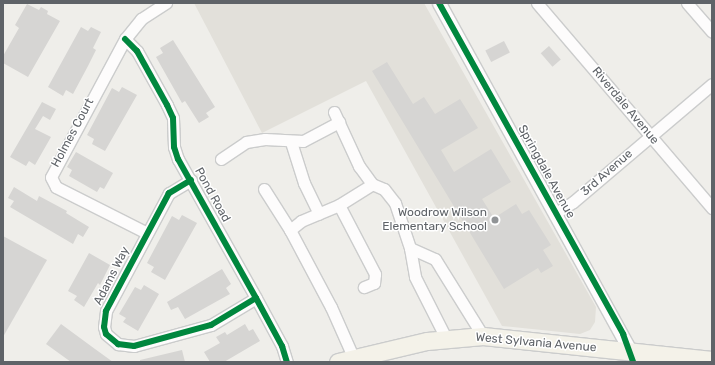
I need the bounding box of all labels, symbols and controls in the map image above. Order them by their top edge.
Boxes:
street label: Riverdale Avenue [588,64,662,148]
street label: Holmes Court [49,96,97,170]
street label: Springdale Avenue [514,123,578,221]
street label: 3rd Avenue [578,147,636,199]
street label: Pond Road [191,165,233,225]
place label: Woodrow Wilson Elementary School [382,206,487,234]
marker: Woodrow Wilson Elementary School [490,215,500,225]
street label: Adams Way [91,244,133,308]
street label: West Sylvania Avenue [475,331,597,355]

